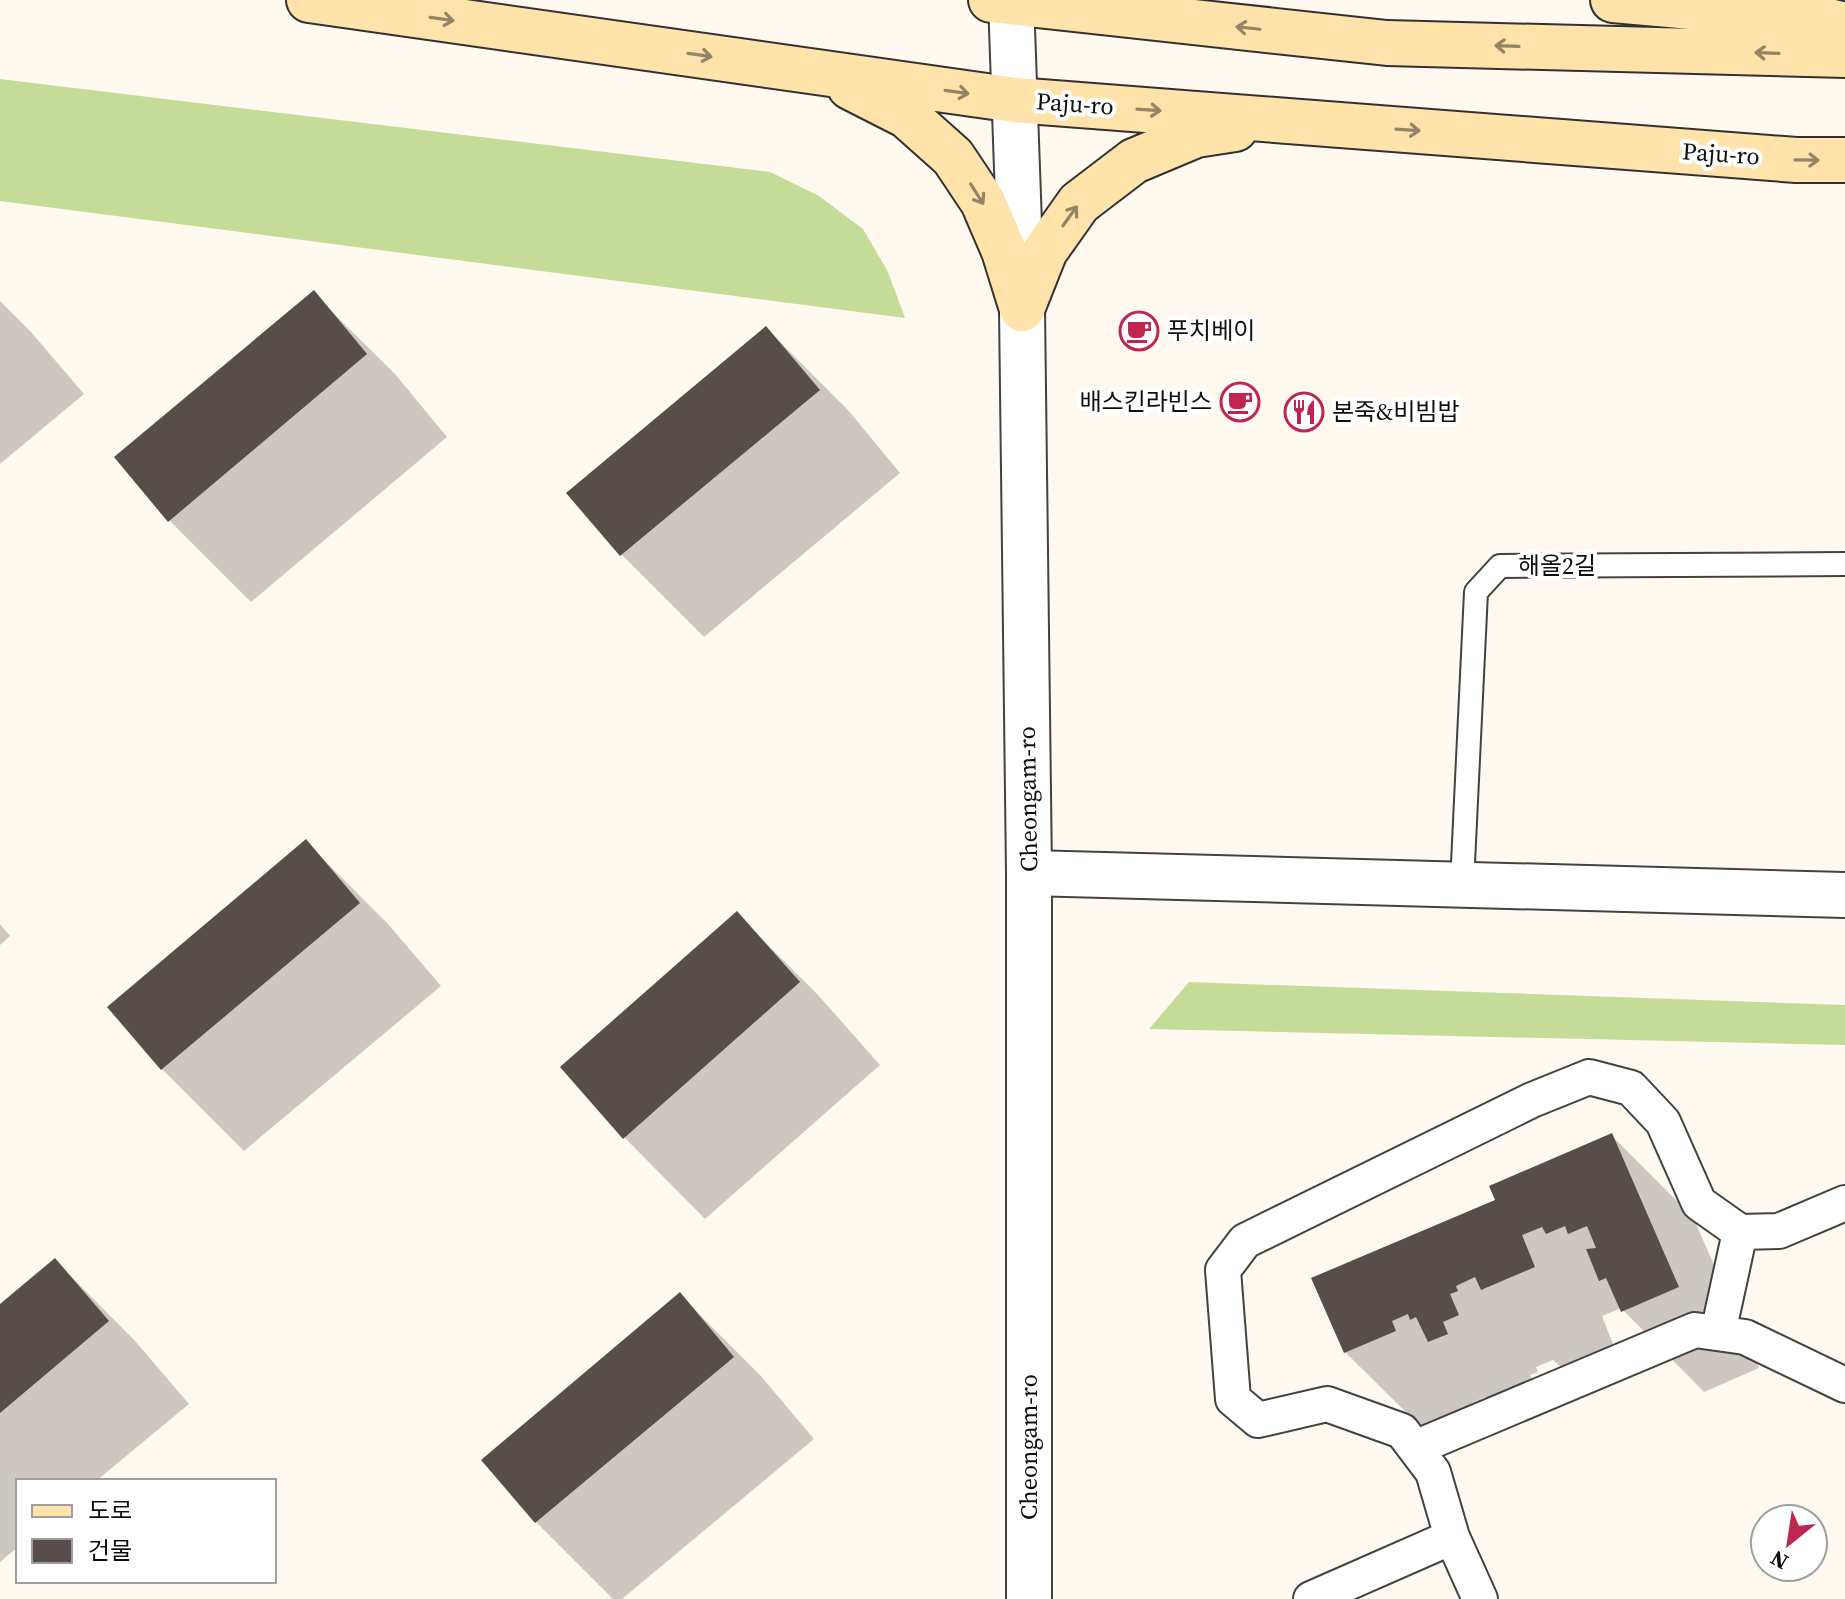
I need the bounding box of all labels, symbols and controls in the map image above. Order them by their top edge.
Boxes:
one-way arrow [429,12,454,27]
one-way arrow [1235,20,1262,35]
one-way arrow [1494,38,1521,54]
one-way arrow [1754,46,1781,61]
one-way arrow [686,48,712,63]
street label: Paju-ro [1035,84,1115,123]
one-way arrow [944,85,969,100]
one-way arrow [1135,103,1162,118]
one-way arrow [1394,123,1421,138]
street label: Paju-ro [1681,134,1761,173]
one-way arrow [1793,152,1820,168]
one-way arrow [969,182,985,205]
one-way arrow [1062,205,1078,227]
cafe icon: 푸치베이 [1118,310,1160,352]
place label: 푸치베이 [1167,314,1255,347]
cafe icon: 배스킨라빈스 [1219,381,1261,423]
place label: 배스킨라빈스 [1080,385,1212,418]
restaurant icon: 본죽&비빔밥 [1283,391,1325,433]
place label: 본죽&비빔밥 [1332,395,1460,428]
street label: 해올2길 [1518,549,1596,582]
street label: Cheongam-ro [1010,726,1045,872]
street label: Cheongam-ro [1012,1374,1045,1520]
legend [16,1479,276,1583]
text: 도로 [88,1494,132,1527]
north arrow [1749,1503,1829,1583]
text: 건물 [88,1534,132,1567]
text: N [1765,1543,1793,1577]

